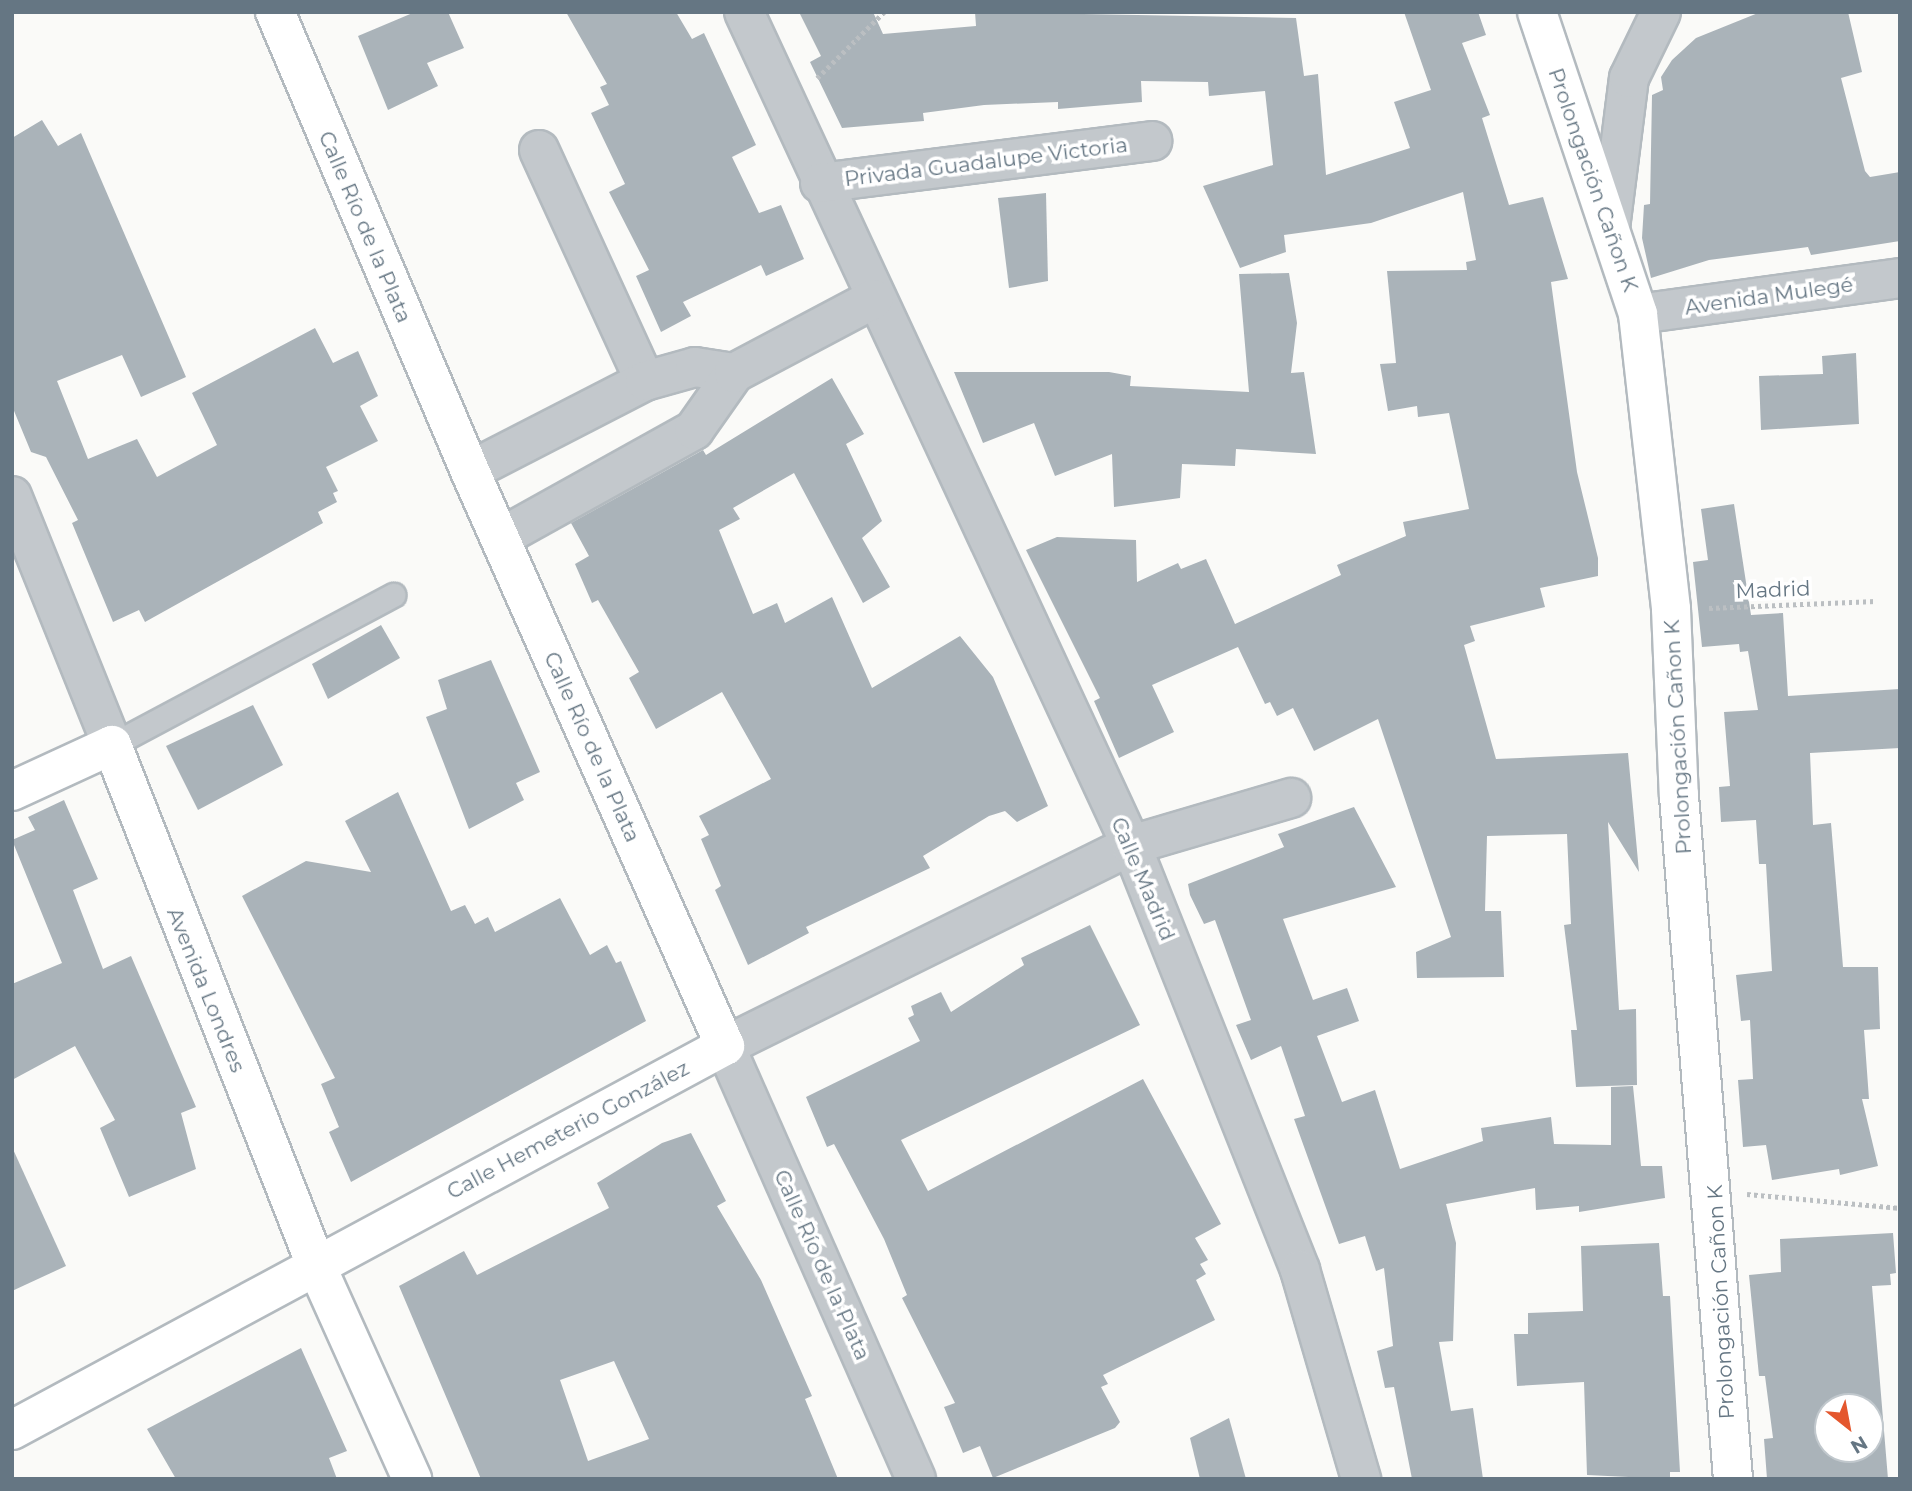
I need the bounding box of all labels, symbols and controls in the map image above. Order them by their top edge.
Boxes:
street label: Prolongación Cañon K [1543,65,1643,295]
street label: Calle Río de la Plata [313,127,417,327]
street label: Privada Guadalupe Victoria [843,132,1129,192]
street label: Avenida Mulegé [1683,272,1855,320]
street label: Madrid [1735,576,1811,604]
street label: Prolongación Cañon K [1659,619,1697,855]
street label: Calle Río de la Plata [539,648,645,846]
street label: Calle Madrid [1106,814,1180,944]
street label: Avenida Londres [162,904,250,1076]
street label: Calle Hemeterio González [443,1055,693,1205]
street label: Calle Río de la Plata [769,1166,875,1364]
street label: Prolongación Cañon K [1702,1184,1740,1420]
north arrow [1814,1393,1884,1463]
text: N [1847,1431,1872,1459]

